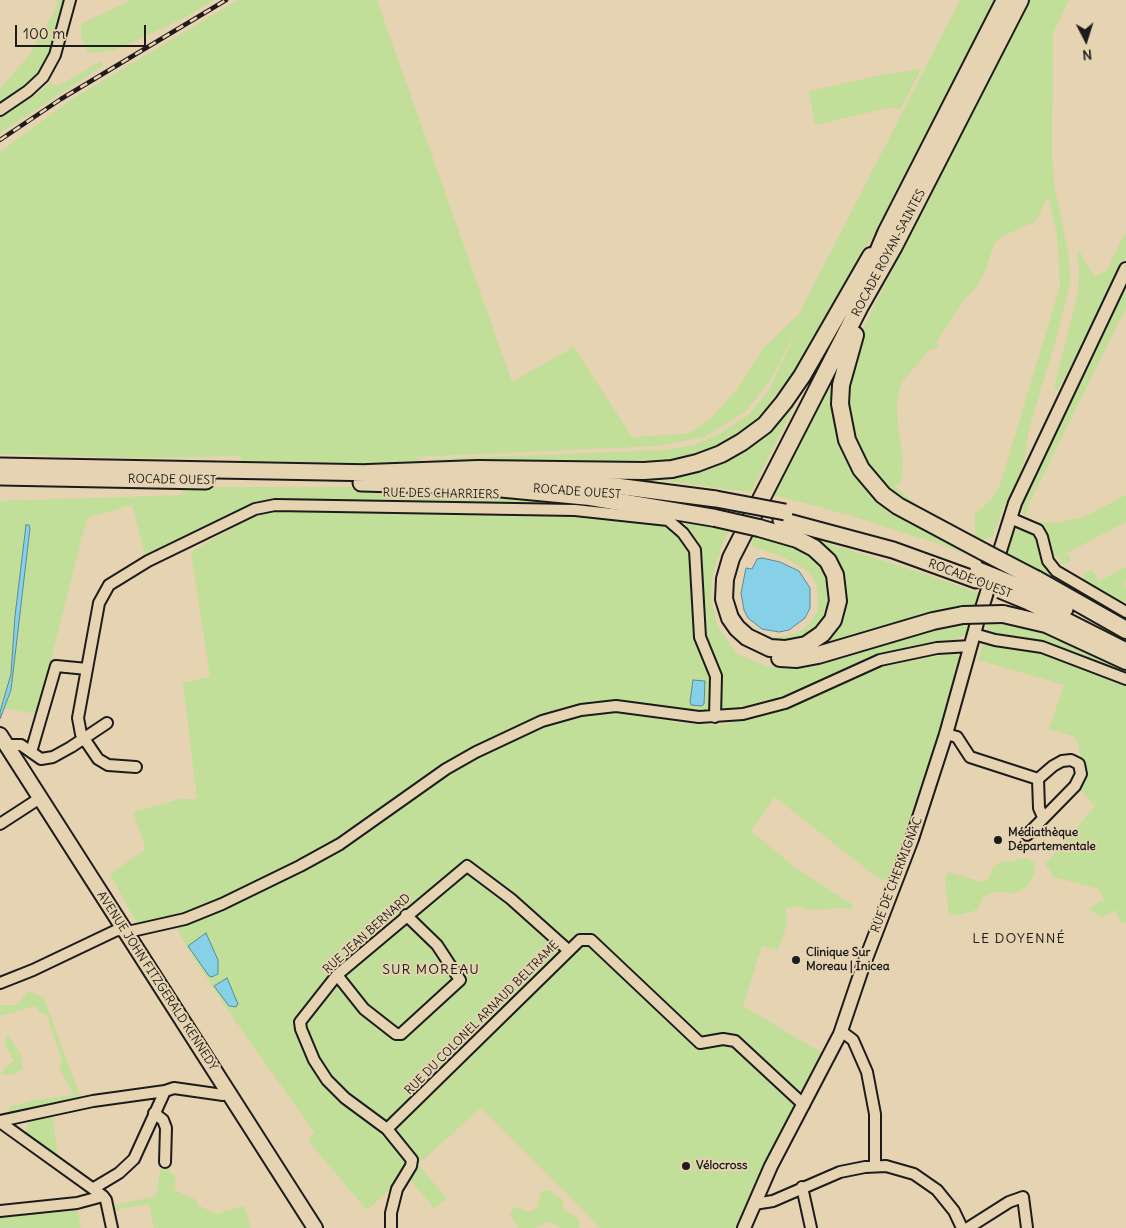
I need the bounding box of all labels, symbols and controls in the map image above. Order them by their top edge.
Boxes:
scale bar [18,15,149,47]
north arrow [1061,15,1111,65]
text: 100 m [23,24,65,43]
text: N [1082,46,1093,64]
street label: ROCADE ROYAN-SAINTES [849,187,929,319]
street label: ROCADE OUEST [128,472,216,488]
street label: ROCADE OUEST [532,482,622,502]
street label: RUE DES CHARRIERS [383,486,499,502]
street label: ROCADE OUEST [926,556,1014,602]
street label: RUE DE CHERMIGNAC [868,815,926,935]
place label: Médiathèque Départementale [1008,826,1096,854]
marker: Médiathèque Départementale [992,834,1004,846]
street label: AVENUE JOHN FITZGERALD KENNEDY [94,889,220,1073]
street label: RUE JEAN BERNARD [320,891,414,977]
district label: LE DOYENNÉ [971,931,1067,947]
street label: RUE DU COLONEL ARNAUD BELTRAME [402,938,562,1098]
place label: Clinique Sur Moreau | Inicea [806,946,890,974]
marker: Clinique Sur Moreau | Inicea [790,954,802,966]
district label: SUR MOREAU [381,962,481,978]
place label: Vélocross [696,1159,747,1173]
marker: Vélocross [680,1160,692,1172]

